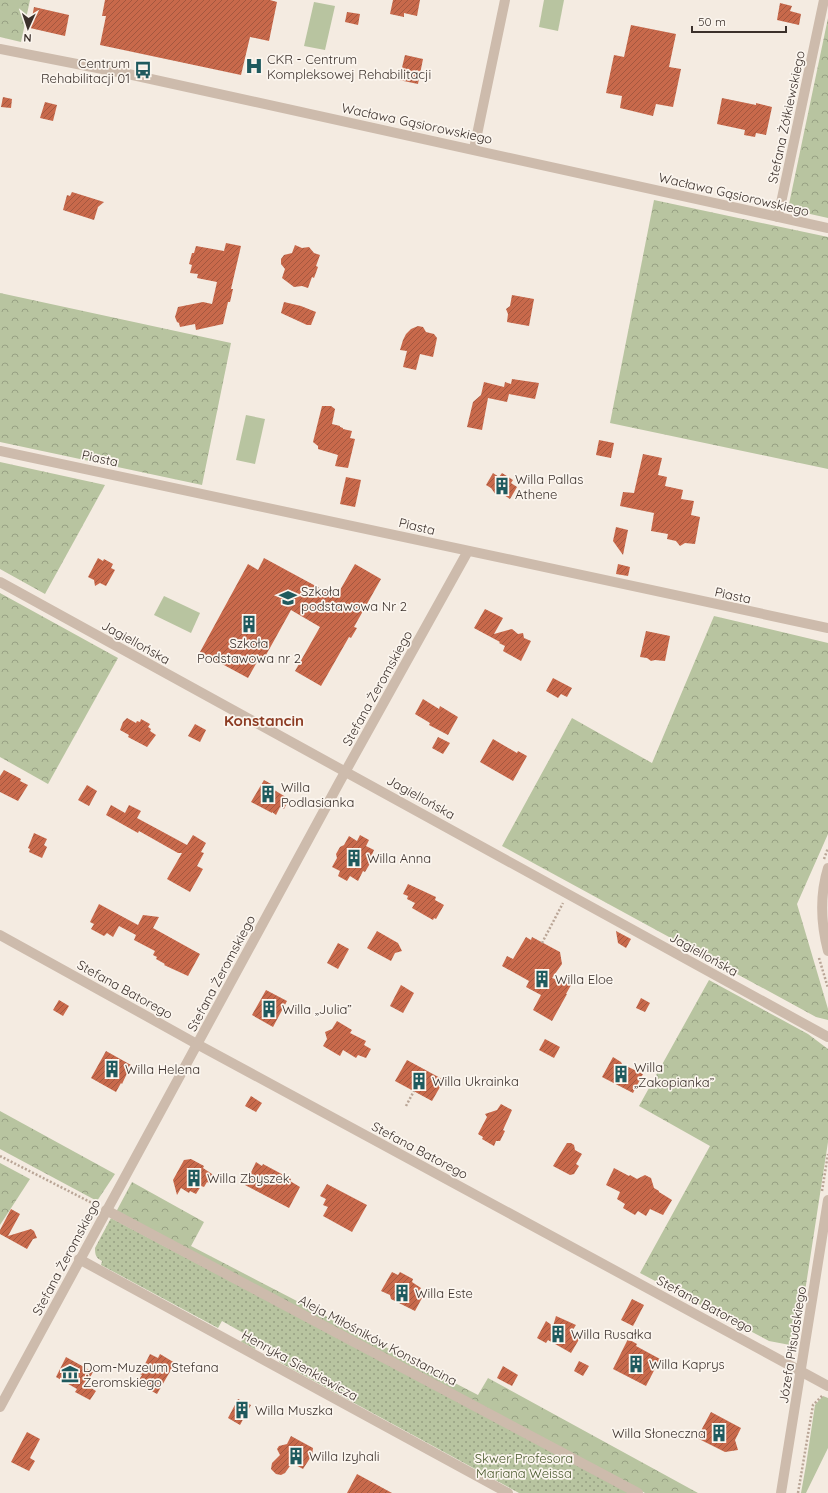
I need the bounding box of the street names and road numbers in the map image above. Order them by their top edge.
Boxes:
street label: Stefana Żółkiewskiego [764,49,808,185]
street label: Wacława Gąsiorowskiego [340,99,494,147]
street label: Wacława Gąsiorowskiego [657,169,811,219]
street label: Piasta [80,446,120,470]
street label: Piasta [397,514,437,538]
street label: Piasta [713,583,753,607]
street label: Jagiellońska [99,617,173,667]
street label: Stefana Żeromskiego [339,627,415,748]
street label: Jagiellońska [384,772,458,822]
street label: Stefana Żeromskiego [184,912,259,1034]
street label: Jagiellońska [667,929,741,979]
street label: Stefana Batorego [74,956,176,1022]
street label: Stefana Batorego [369,1118,471,1182]
street label: Stefana Żeromskiego [29,1196,104,1318]
street label: Stefana Batorego [654,1272,756,1336]
street label: Józefa Piłsudskiego [775,1285,809,1405]
street label: Aleja Miłośników Konstancina [296,1291,460,1389]
street label: Henryka Sienkiewicza [239,1326,361,1404]

